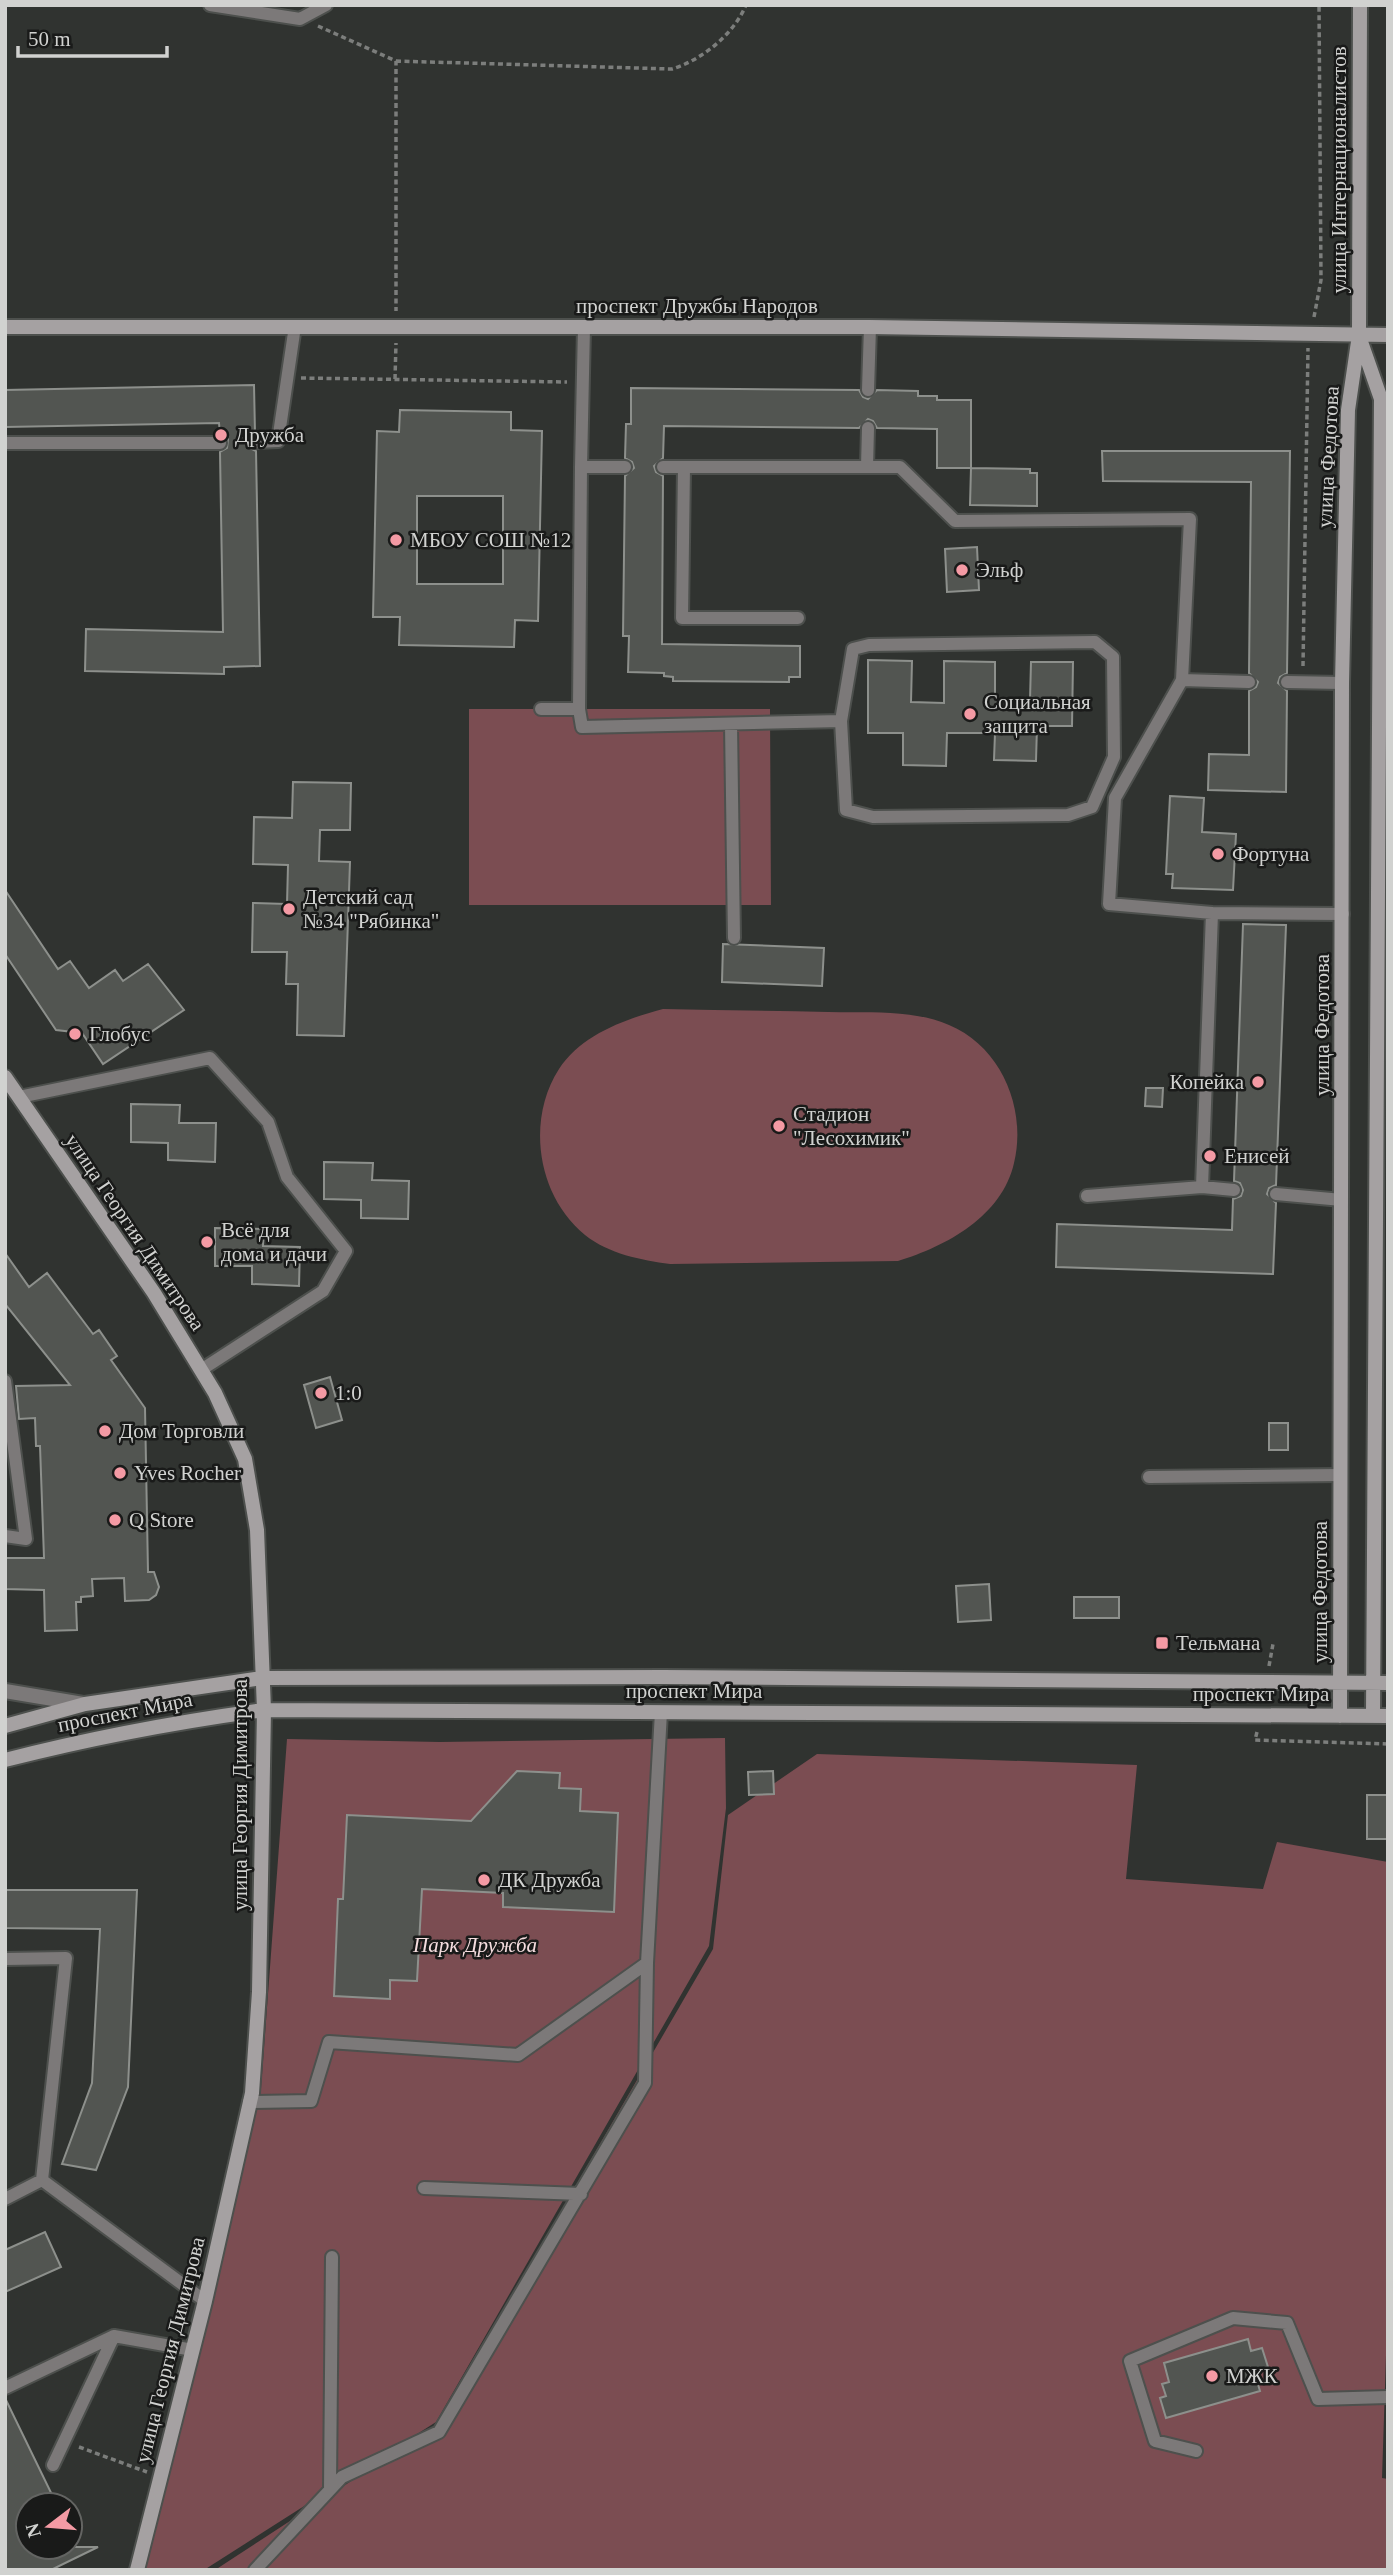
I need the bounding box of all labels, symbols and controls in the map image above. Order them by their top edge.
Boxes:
scale bar [18,14,166,58]
text: 50 m [28,27,71,51]
street label: улица Интернационалистов [1327,46,1351,294]
street label: проспект Дружбы Народов [576,294,818,318]
street label: улица Федотова [1312,385,1344,529]
place label: Дружба [235,423,305,447]
marker: Дружба [213,427,229,443]
place label: МБОУ СОШ №12 [410,528,571,552]
marker: МБОУ СОШ №12 [388,532,404,548]
place label: Эльф [976,558,1023,582]
marker: Эльф [954,562,970,578]
place label: Социальная защита [984,690,1091,738]
marker: Социальная защита [962,706,978,722]
place label: Фортуна [1232,842,1310,866]
marker: Фортуна [1210,846,1226,862]
place label: Детский сад №34 "Рябинка" [303,885,439,933]
marker: Детский сад №34 "Рябинка" [281,901,297,917]
street label: улица Федотова [1310,953,1334,1096]
place label: Глобус [89,1022,150,1046]
marker: Глобус [67,1026,83,1042]
place label: Копейка [1170,1070,1245,1094]
marker: Копейка [1250,1074,1266,1090]
place label: Стадион "Лесохимик" [793,1102,910,1150]
marker: Стадион "Лесохимик" [771,1118,787,1134]
street label: улица Георгия Димитрова [60,1129,210,1336]
place label: Енисей [1224,1144,1289,1168]
marker: Енисей [1202,1148,1218,1164]
place label: Всё для дома и дачи [221,1218,327,1266]
marker: Всё для дома и дачи [199,1234,215,1250]
place label: 1:0 [335,1381,362,1405]
marker: 1:0 [313,1385,329,1401]
place label: Дом Торговли [119,1419,244,1443]
marker: Дом Торговли [97,1423,113,1439]
place label: Yves Rocher [134,1461,241,1485]
marker: Yves Rocher [112,1465,128,1481]
place label: Q Store [129,1508,194,1532]
marker: Q Store [107,1512,123,1528]
street label: улица Федотова [1308,1520,1332,1663]
place label: Тельмана [1176,1631,1261,1655]
marker: Тельмана [1154,1635,1170,1651]
street label: улица Георгия Димитрова [228,1678,252,1911]
street label: проспект Мира [626,1679,763,1703]
street label: проспект Мира [1193,1682,1330,1706]
street label: проспект Мира [56,1687,195,1737]
place label: ДК Дружба [498,1868,601,1892]
marker: ДК Дружба [476,1872,492,1888]
park label: Парк Дружба [412,1933,537,1957]
street label: улица Георгия Димитрова [130,2234,210,2466]
place label: МЖК [1226,2364,1278,2388]
marker: МЖК [1204,2368,1220,2384]
north arrow [14,2491,84,2561]
text: N [21,2521,45,2540]

